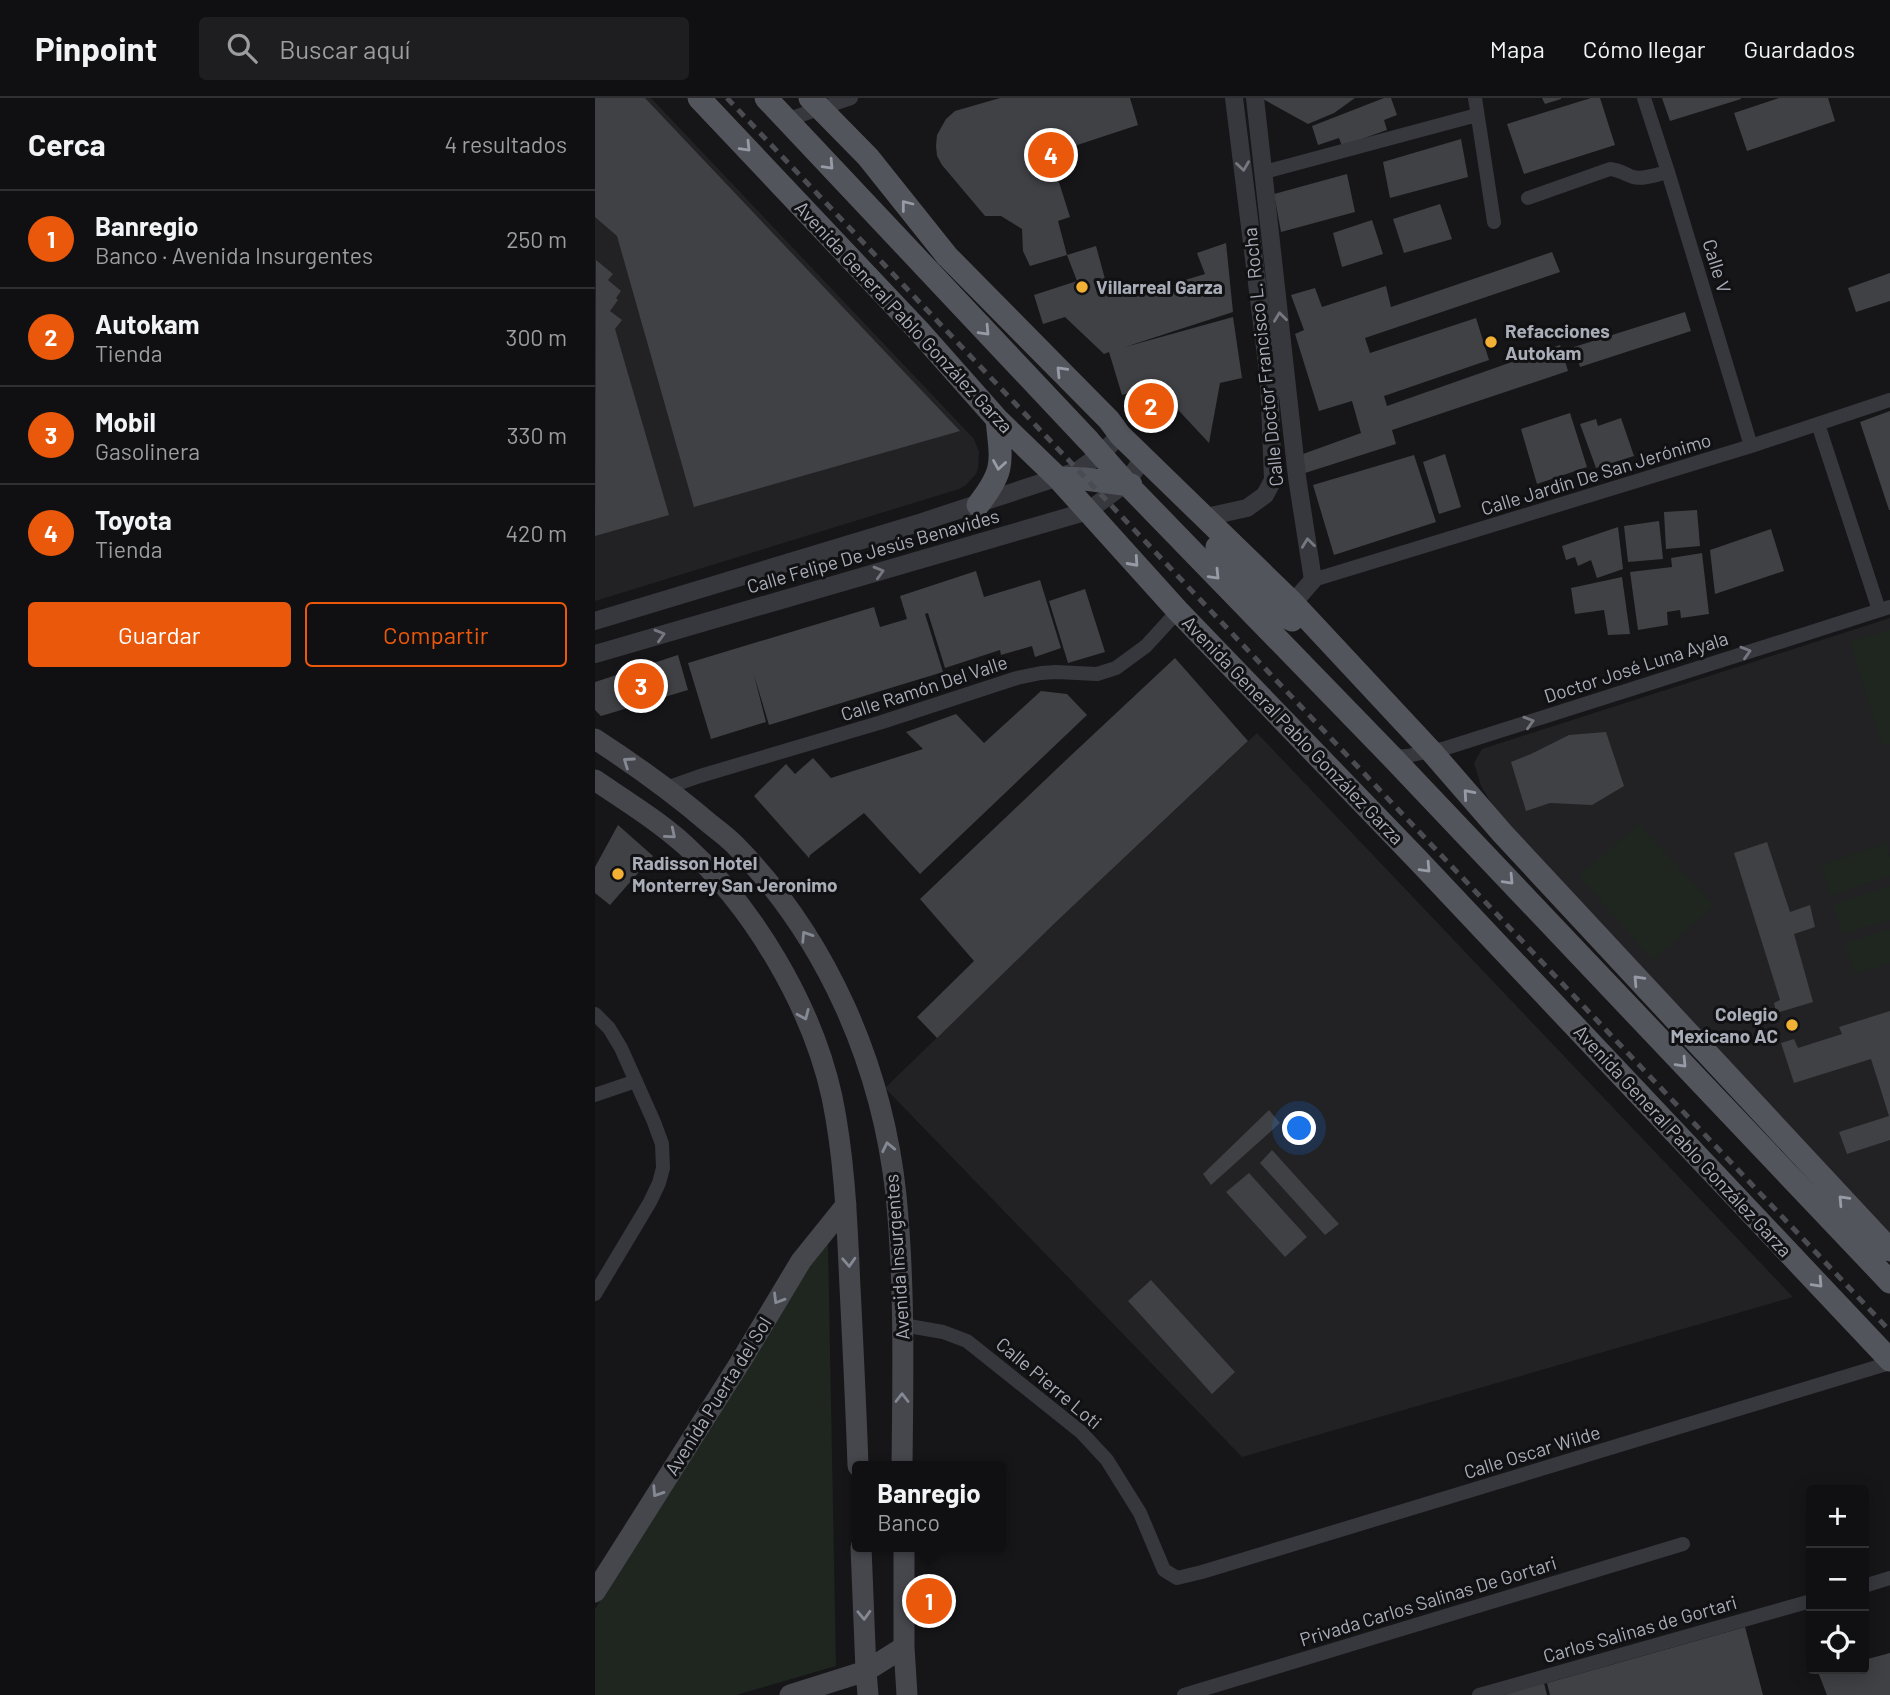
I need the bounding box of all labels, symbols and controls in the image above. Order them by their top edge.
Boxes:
search box [199,17,689,80]
text: Pinpoint [35,28,157,68]
icon: search [223,29,261,67]
text: Buscar aquí [279,33,410,64]
text: Mapa [1490,34,1545,63]
text: Cómo llegar [1583,34,1705,63]
text: Guardados [1743,34,1855,63]
text: Cerca [28,126,106,162]
pin: 4 [1028,129,1074,181]
text: 4 resultados [444,130,567,158]
one-way arrow [738,139,750,152]
one-way arrow [821,157,834,170]
one-way arrow [1235,160,1250,172]
street label: Avenida General Pablo González Garza [791,196,1018,437]
one-way arrow [901,200,914,213]
text: Banregio [95,210,198,241]
text: 1 [47,225,55,253]
text: 250 m [506,225,567,253]
street label: Calle Doctor Francisco L. Rocha [1237,226,1288,488]
street label: Calle V [1698,236,1737,295]
text: Banco · Avenida Insurgentes [95,241,373,269]
place label: Villarreal Garza [1096,275,1223,298]
marker: Villarreal Garza [1074,279,1090,295]
text: Autokam [95,308,200,339]
one-way arrow [1273,311,1288,323]
place label: Refacciones Autokam [1505,319,1610,364]
text: 2 [45,323,57,351]
text: 300 m [506,323,567,351]
one-way arrow [977,323,990,336]
marker: Refacciones Autokam [1483,334,1499,350]
text: Tienda [95,339,162,367]
one-way arrow [1056,367,1069,380]
pin: 2 [1128,380,1174,432]
text: Mobil [95,406,156,437]
text: 3 [45,421,57,449]
text: 330 m [507,421,567,449]
street label: Calle Jardín De San Jerónimo [1478,428,1714,520]
text: Gasolinera [95,437,200,465]
one-way arrow [991,459,1006,471]
street label: Calle Felipe De Jesús Benavides [744,503,1002,598]
text: Toyota [95,504,172,535]
text: 4 [44,519,58,547]
text: 420 m [505,519,567,547]
text: Tienda [95,535,162,563]
one-way arrow [1301,537,1316,549]
one-way arrow [1126,554,1138,567]
one-way arrow [873,565,885,580]
one-way arrow [1207,567,1220,580]
button: Guardar [28,602,291,667]
button: Compartir [305,602,567,667]
street label: Avenida General Pablo González Garza [1178,611,1409,849]
street label: Doctor José Luna Ayala [1541,626,1731,707]
one-way arrow [654,629,666,644]
one-way arrow [1739,646,1751,661]
street label: Calle Ramón Del Valle [838,650,1010,725]
pin: 3 [618,660,664,712]
one-way arrow [1522,716,1535,730]
one-way arrow [623,757,636,770]
one-way arrow [1464,789,1476,802]
one-way arrow [662,826,675,838]
place label: Radisson Hotel Monterrey San Jeronimo [632,851,838,896]
one-way arrow [1417,860,1430,873]
marker: Radisson Hotel Monterrey San Jeronimo [610,866,626,882]
one-way arrow [1500,872,1513,885]
one-way arrow [802,931,815,944]
one-way arrow [1634,975,1646,988]
place label: Colegio Mexicano AC [1671,1002,1778,1047]
one-way arrow [796,1008,810,1021]
marker: Colegio Mexicano AC [1784,1017,1800,1033]
street label: Avenida General Pablo González Garza [1570,1020,1797,1261]
one-way arrow [1674,1055,1687,1068]
your location [1282,1111,1316,1145]
one-way arrow [881,1141,896,1153]
street label: Avenida Insurgentes [879,1173,914,1341]
one-way arrow [1839,1195,1852,1208]
one-way arrow [841,1256,856,1267]
one-way arrow [1809,1275,1822,1288]
one-way arrow [773,1292,786,1305]
street label: Avenida Puerta del Sol [659,1312,776,1479]
street label: Calle Pierre Loti [992,1332,1107,1433]
one-way arrow [895,1392,910,1403]
street label: Calle Oscar Wilde [1461,1420,1603,1483]
popup [852,1461,1006,1552]
text: Banregio [877,1477,981,1508]
one-way arrow [653,1485,666,1498]
map controls [1806,1485,1869,1674]
button: + [1806,1485,1869,1548]
text: Banco [877,1508,940,1536]
button: − [1806,1548,1869,1611]
street label: Privada Carlos Salinas De Gortari [1297,1550,1559,1651]
pin: 1 [906,1575,952,1627]
street label: Carlos Salinas de Gortari [1540,1590,1739,1667]
one-way arrow [856,1610,871,1621]
button: locate [1806,1611,1869,1674]

